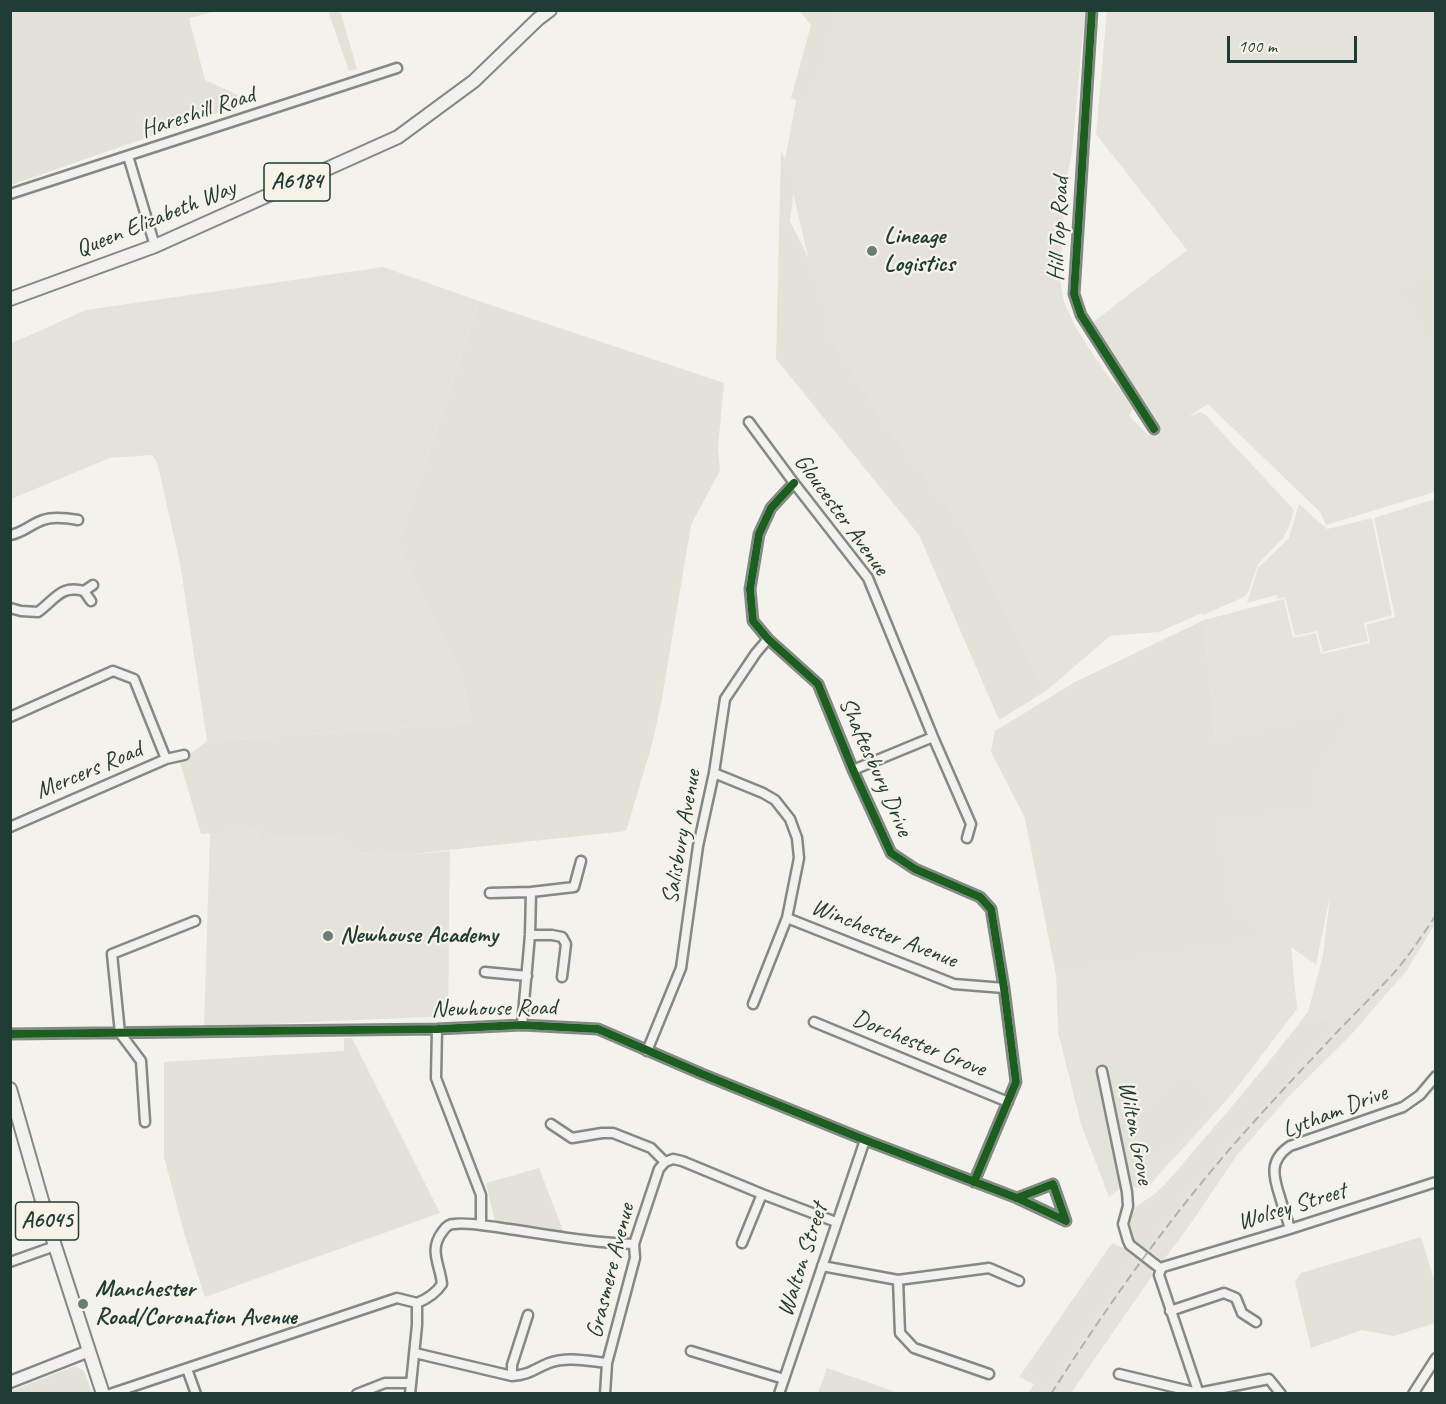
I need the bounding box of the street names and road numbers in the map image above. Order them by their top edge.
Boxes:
street label: Hareshill Road [137,81,259,145]
road number: A6184 [264,163,330,201]
street label: Queen Elizabeth Way [72,174,240,264]
street label: Hill Top Road [1042,176,1076,282]
street label: Gloucester Avenue [787,449,895,581]
street label: Shaftesbury Drive [832,693,918,841]
street label: Mercers Road [31,736,147,806]
street label: Salisbury Avenue [656,768,708,906]
street label: Winchester Avenue [807,893,961,975]
street label: Newhouse Road [431,994,557,1024]
street label: Dorchester Grove [848,1004,990,1084]
street label: Wilton Grove [1111,1079,1159,1187]
street label: Lytham Drive [1279,1079,1391,1145]
street label: Wolsey Street [1234,1177,1350,1237]
street label: Walton Street [771,1200,835,1320]
street label: Grasmere Avenue [580,1201,642,1341]
road number: A6045 [15,1202,78,1240]

